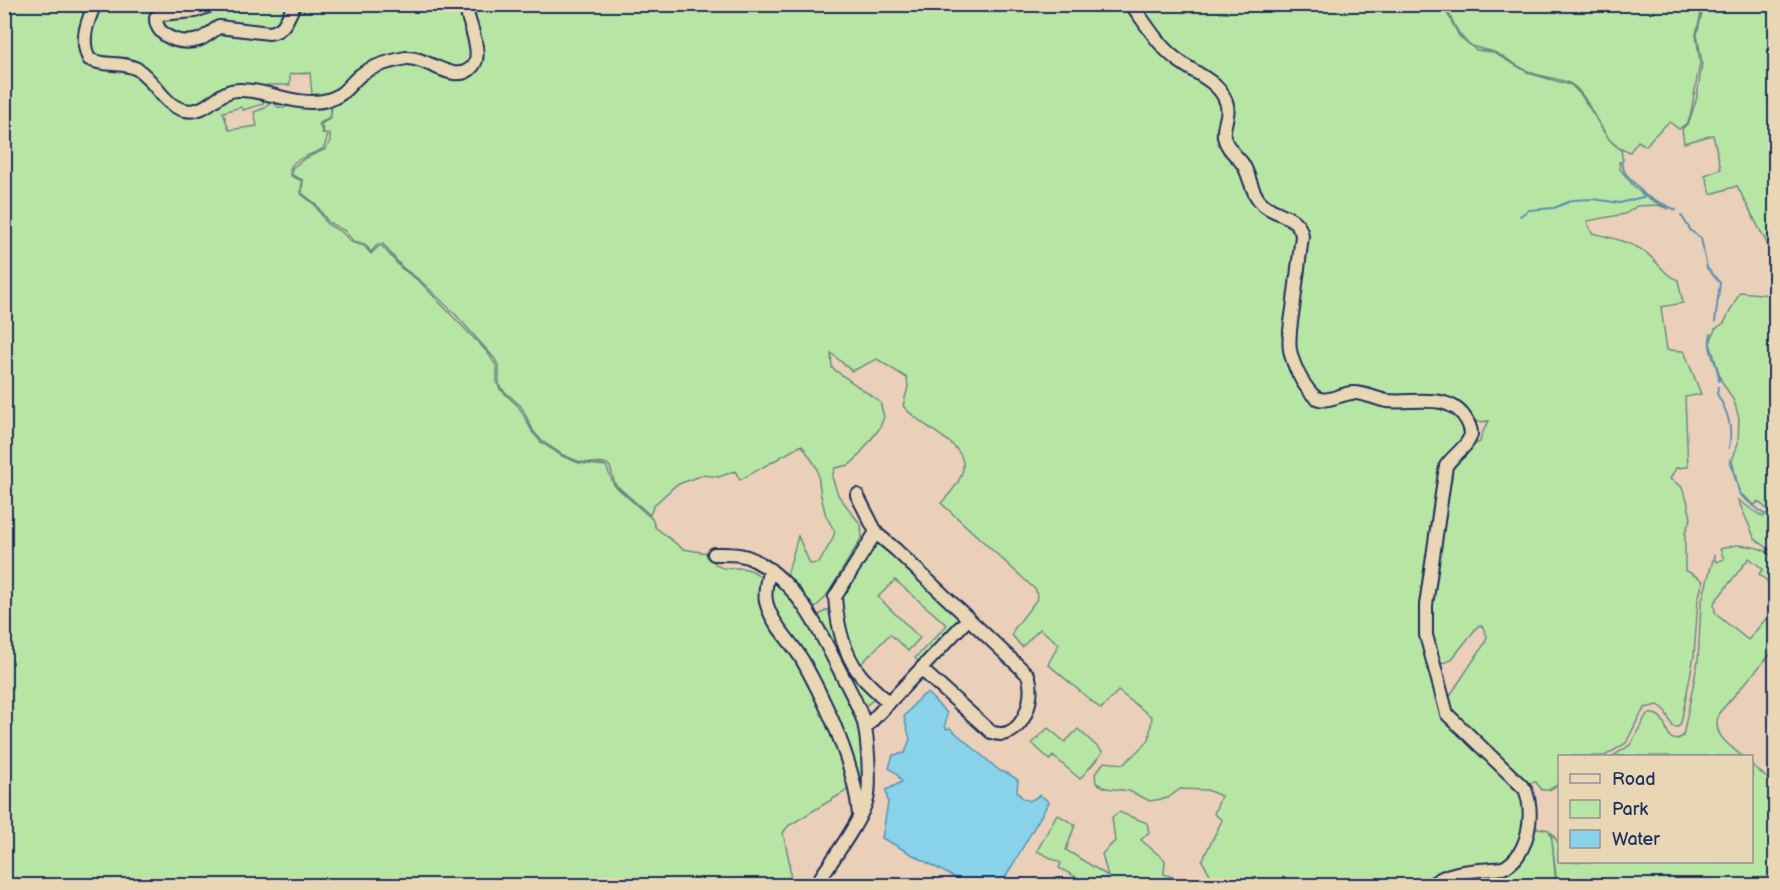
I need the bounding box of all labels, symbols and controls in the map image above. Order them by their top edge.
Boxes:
legend [1558,755,1753,863]
text: Road [1612,769,1656,790]
text: Park [1612,799,1648,820]
text: Water [1612,829,1660,850]

